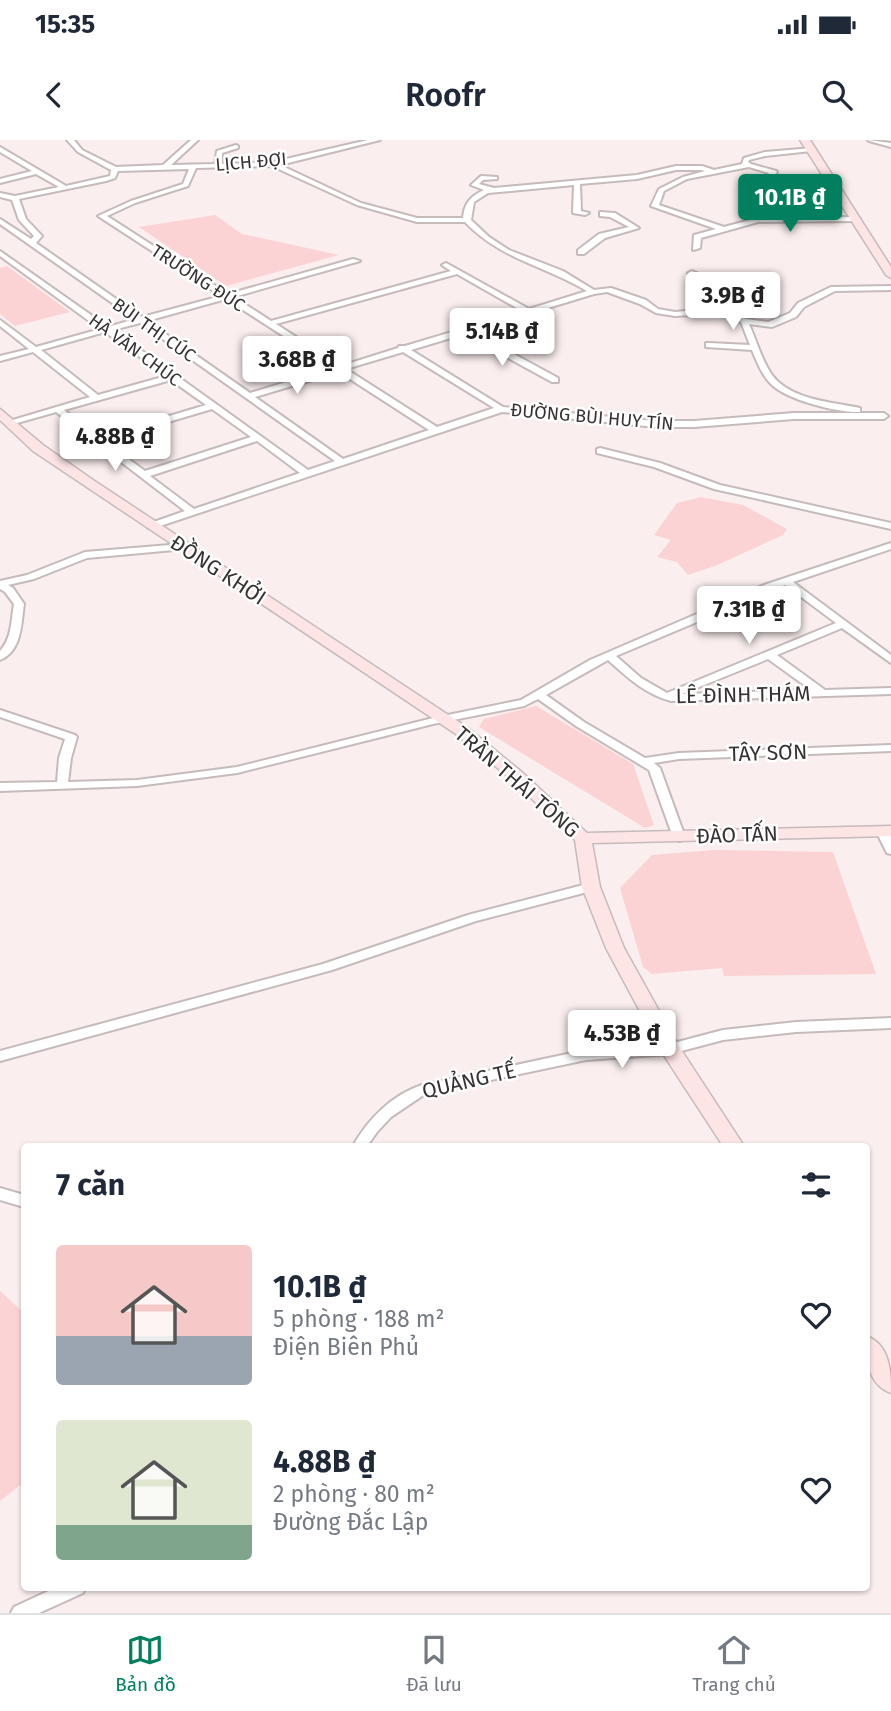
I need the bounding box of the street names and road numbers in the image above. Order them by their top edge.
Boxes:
street label: LỊCH ĐỢI [215,148,287,176]
street label: TRƯỜNG ĐÚC [147,239,249,316]
street label: BÙI THỊ CÚC [108,293,200,367]
street label: HÀ VĂN CHÚC [85,308,186,391]
street label: ĐƯỜNG BÙI HUY TÍN [510,398,675,435]
street label: ĐỒNG KHỞI [165,528,272,611]
street label: LÊ ĐÌNH THÁM [675,681,811,709]
street label: TRẦN THÁI TÔNG [449,719,586,843]
street label: TÂY SƠN [728,739,808,767]
street label: ĐÀO TẤN [696,819,778,849]
street label: QUẢNG TẾ [419,1055,519,1104]

